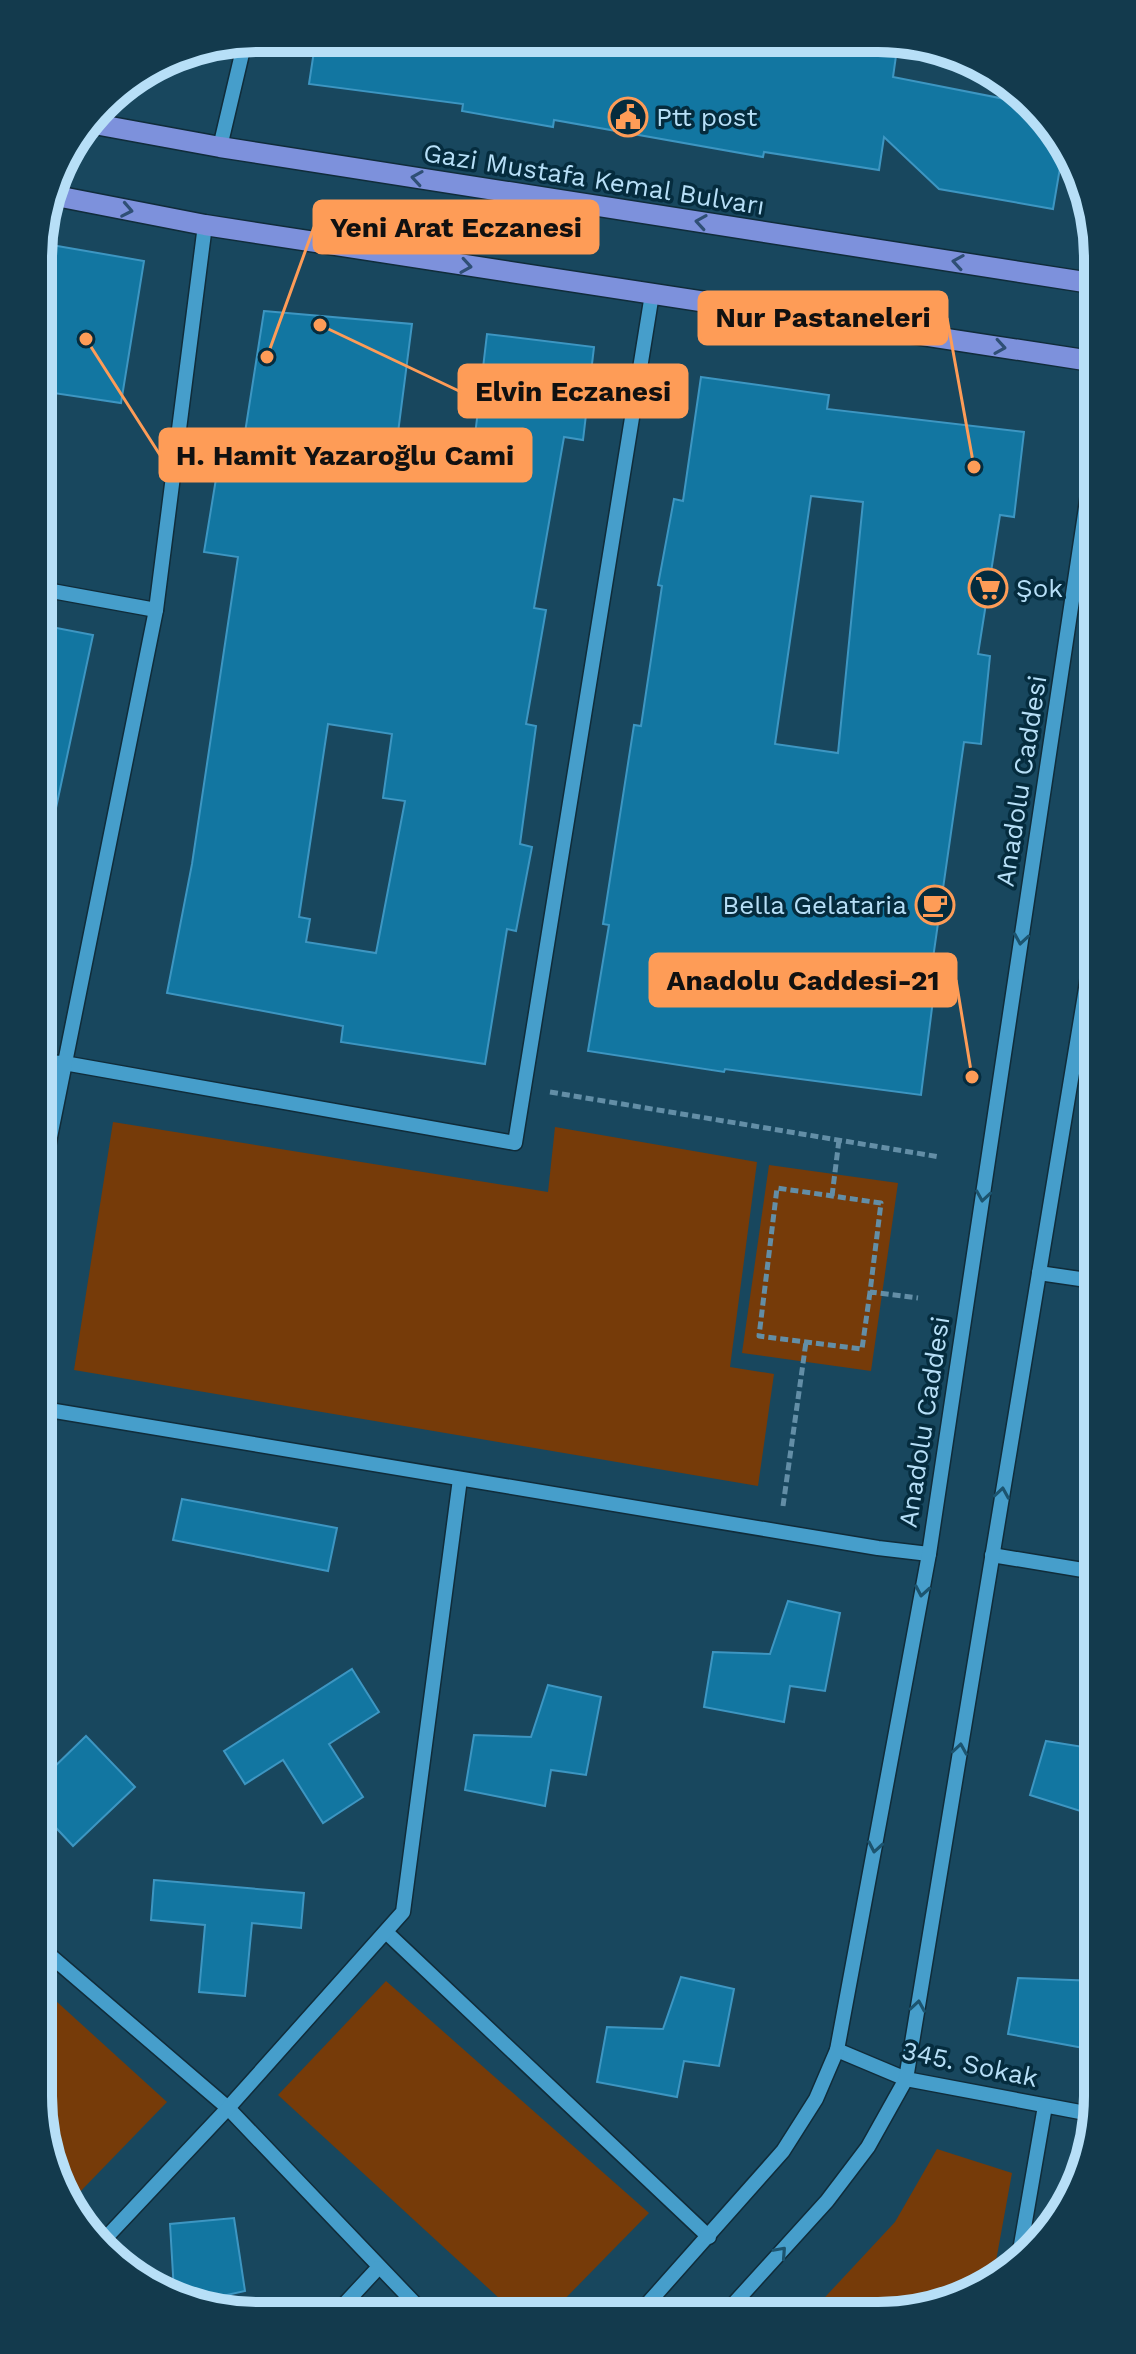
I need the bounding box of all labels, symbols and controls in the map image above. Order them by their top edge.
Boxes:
public building icon: Ptt post [607,96,649,138]
place label: Ptt post [656,102,757,132]
street label: Gazi Mustafa Kemal Bulvarı [421,137,767,221]
one-way arrow [410,170,424,187]
one-way arrow [120,201,133,218]
callout: Yeni Arat Eczanesi [314,201,598,253]
text: Yeni Arat Eczanesi [330,211,582,244]
one-way arrow [695,214,708,231]
one-way arrow [951,254,965,271]
one-way arrow [460,257,473,274]
callout: Nur Pastaneleri [699,292,947,344]
text: Nur Pastaneleri [715,301,931,334]
one-way arrow [993,338,1007,355]
callout: Elvin Eczanesi [459,365,687,417]
text: Elvin Eczanesi [475,375,671,408]
callout: H. Hamit Yazaroğlu Cami [160,429,531,481]
text: H. Hamit Yazaroğlu Cami [176,439,514,472]
supermarket icon: Şok [967,567,1009,609]
place label: Şok [1016,573,1063,603]
street label: Anadolu Caddesi [989,673,1053,889]
cafe icon: Bella Gelataria [914,884,956,926]
place label: Bella Gelataria [722,890,907,920]
one-way arrow [1013,932,1030,946]
callout: Anadolu Caddesi-21 [650,954,956,1006]
text: Anadolu Caddesi-21 [666,964,940,997]
one-way arrow [975,1189,992,1203]
street label: Anadolu Caddesi [892,1314,956,1530]
one-way arrow [993,1486,1010,1500]
one-way arrow [914,1585,931,1598]
one-way arrow [951,1743,968,1756]
one-way arrow [867,1840,884,1854]
one-way arrow [909,1999,926,2013]
street label: 345. Sokak [899,2035,1041,2093]
one-way arrow [771,2246,786,2261]

